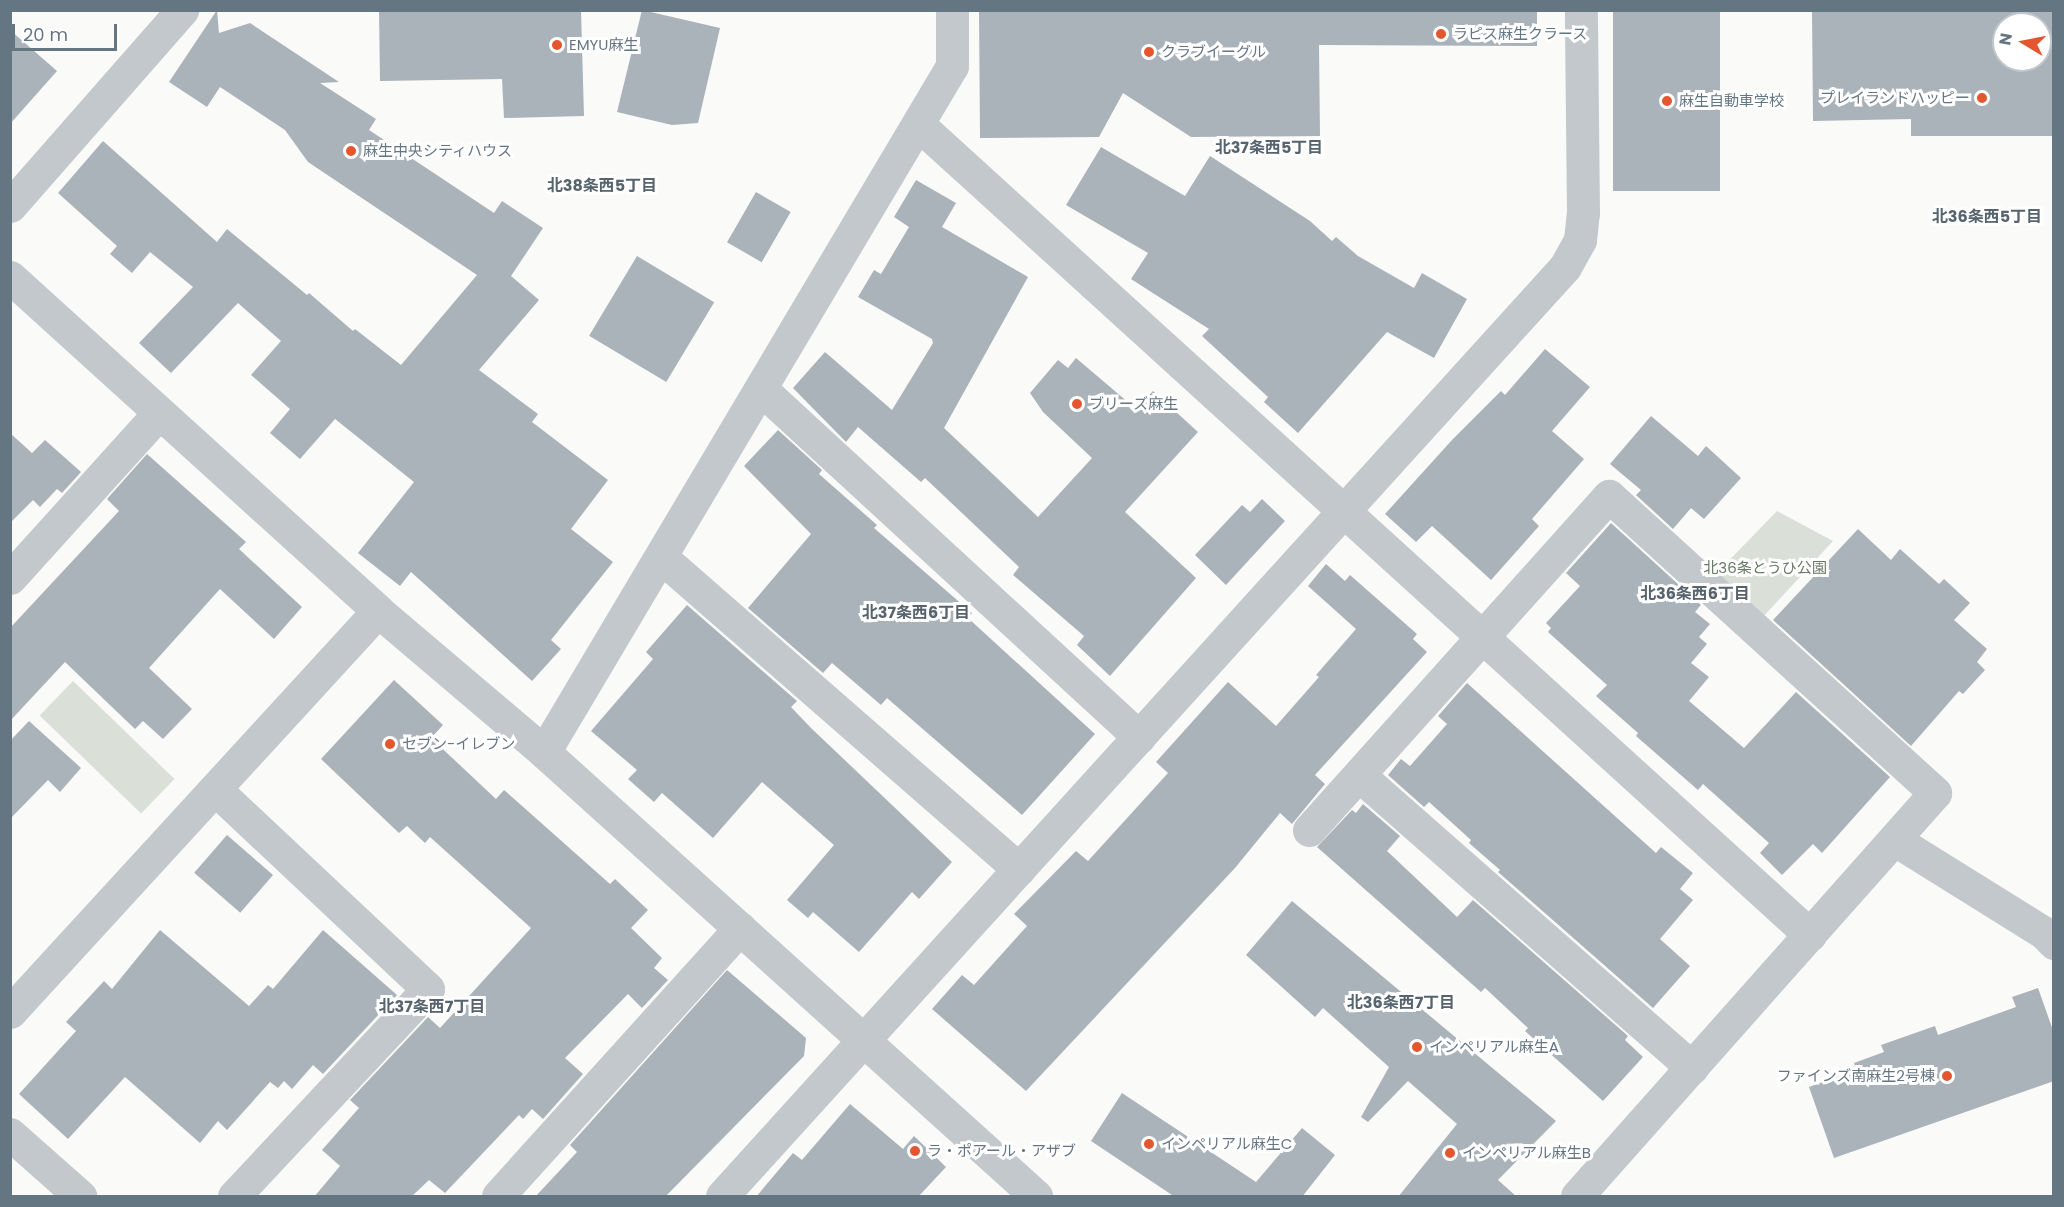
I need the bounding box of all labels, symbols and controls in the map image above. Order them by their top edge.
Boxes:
scale bar [15,12,120,50]
north arrow [1992,12,2052,72]
text: 20 m [23,22,68,47]
place label: ラピス麻生クラース [1453,25,1588,43]
marker: ラピス麻生クラース [1434,27,1448,41]
text: N [1993,31,2018,47]
place label: EMYU麻生 [569,36,638,54]
marker: EMYU麻生 [550,38,564,52]
place label: クラブイーグル [1161,43,1266,61]
marker: クラブイーグル [1142,45,1156,59]
place label: プレイランドハッピー [1820,89,1970,107]
marker: プレイランドハッピー [1975,91,1989,105]
place label: 麻生自動車学校 [1679,92,1784,110]
marker: 麻生自動車学校 [1660,94,1674,108]
district label: 北37条西5丁目 [1215,138,1323,158]
place label: 麻生中央シティハウス [363,142,513,160]
marker: 麻生中央シティハウス [344,144,358,158]
district label: 北38条西5丁目 [547,176,657,196]
district label: 北36条西5丁目 [1932,207,2042,227]
place label: ブリーズ麻生 [1089,395,1179,413]
marker: ブリーズ麻生 [1070,397,1084,411]
park label: 北36条とうひ公園 [1703,559,1827,577]
district label: 北36条西6丁目 [1640,584,1750,604]
district label: 北37条西6丁目 [862,603,970,623]
place label: セブン-イレブン [402,735,515,753]
marker: セブン-イレブン [383,737,397,751]
district label: 北36条西7丁目 [1347,993,1455,1013]
district label: 北37条西7丁目 [379,997,485,1017]
place label: インペリアル麻生A [1429,1038,1559,1056]
marker: インペリアル麻生A [1410,1040,1424,1054]
place label: ファインズ南麻生2号棟 [1776,1067,1935,1085]
marker: ファインズ南麻生2号棟 [1940,1069,1954,1083]
place label: インペリアル麻生C [1161,1135,1293,1153]
marker: インペリアル麻生C [1142,1137,1156,1151]
place label: ラ・ポアール・アザブ [927,1142,1076,1160]
marker: ラ・ポアール・アザブ [908,1144,922,1158]
place label: インペリアル麻生B [1462,1144,1591,1162]
marker: インペリアル麻生B [1443,1146,1457,1160]

